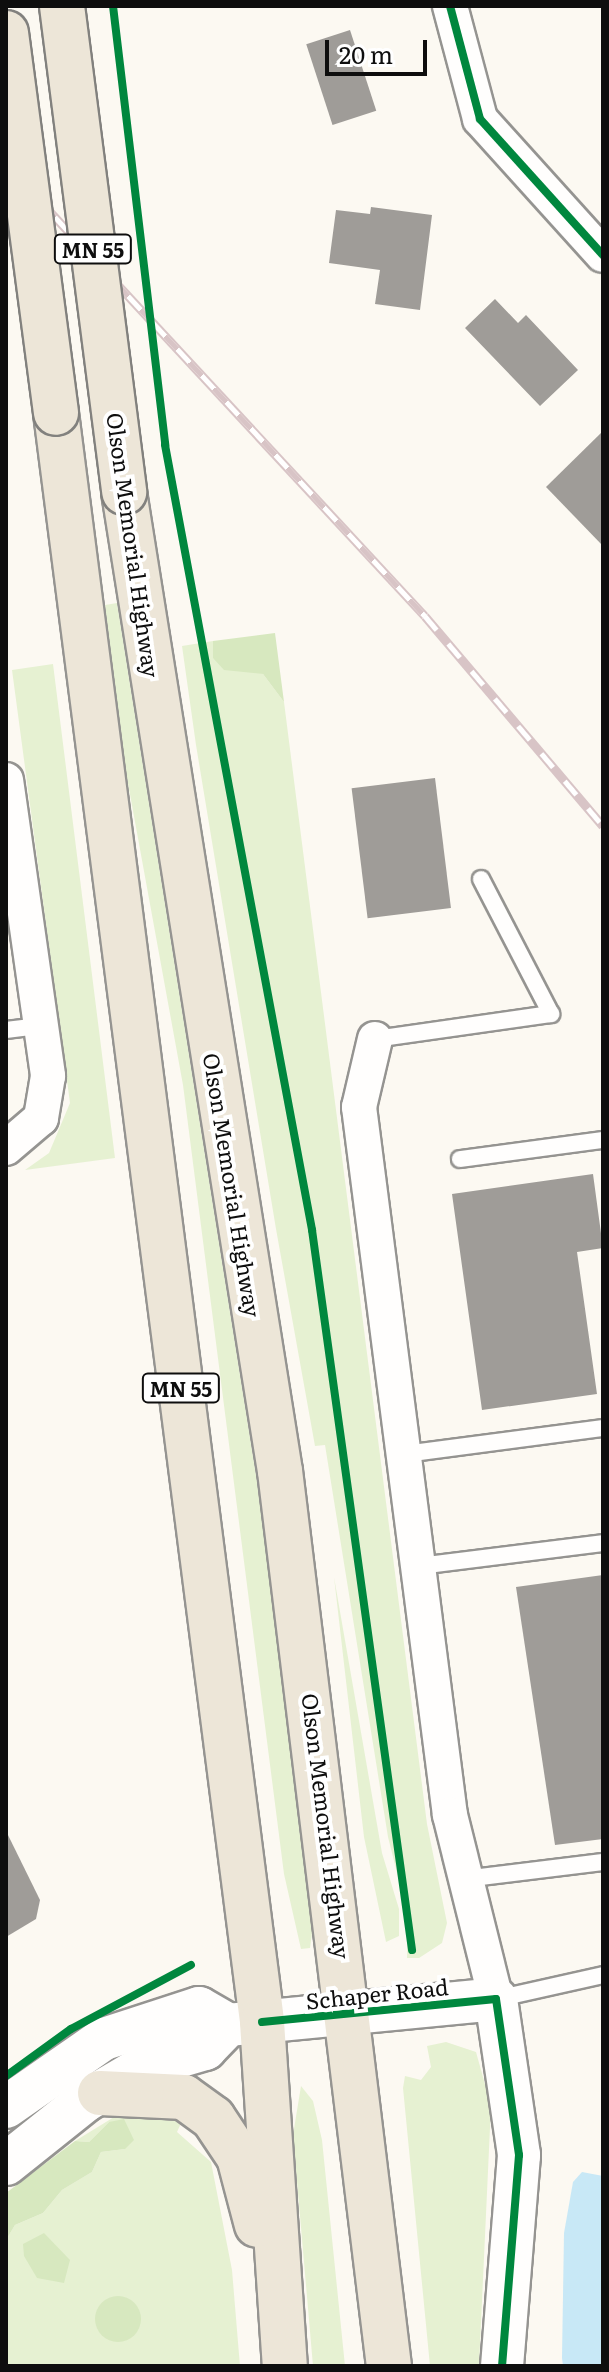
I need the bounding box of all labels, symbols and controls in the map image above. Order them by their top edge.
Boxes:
scale bar [329,24,431,74]
text: 20 m [339,36,393,71]
road number: MN 55 [53,233,133,265]
street label: Olson Memorial Highway [102,411,166,679]
street label: Olson Memorial Highway [199,1051,267,1319]
road number: MN 55 [141,1372,221,1404]
street label: Olson Memorial Highway [298,1692,356,1960]
street label: Schaper Road [304,1972,450,2014]

